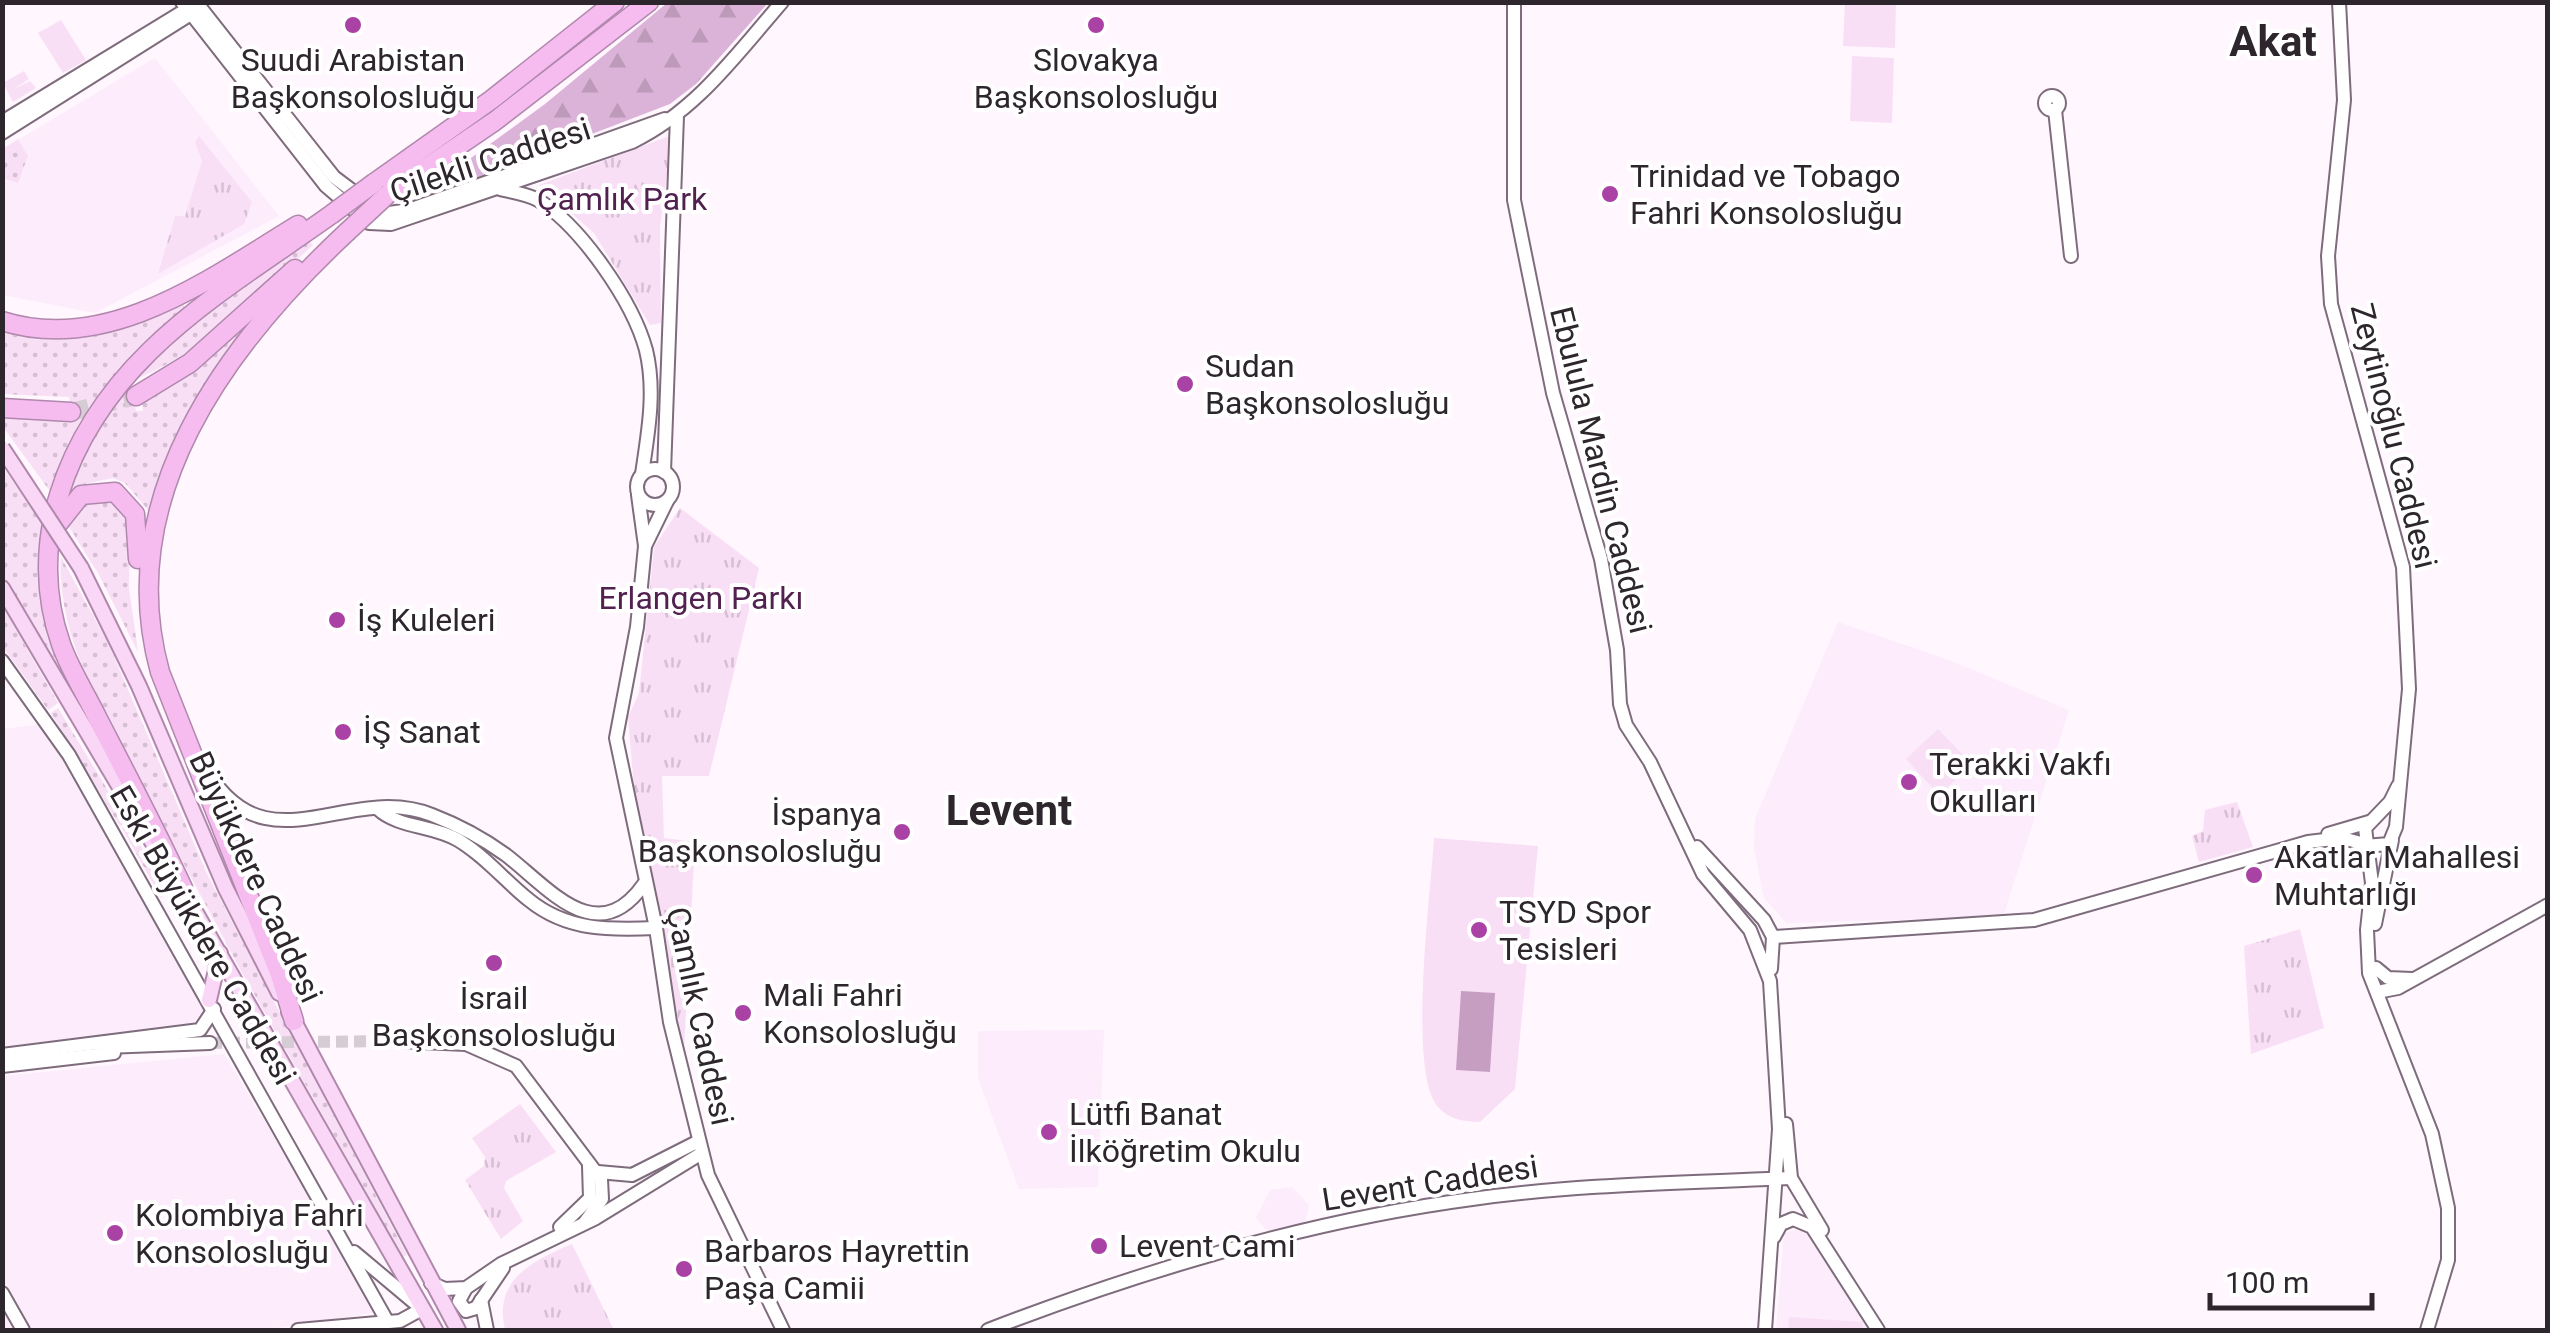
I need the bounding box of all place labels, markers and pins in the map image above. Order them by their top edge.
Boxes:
marker: Suudi Arabistan Başkonsolosluğu [342,14,364,36]
marker: Slovakya Başkonsolosluğu [1085,14,1107,36]
place label: Suudi Arabistan Başkonsolosluğu [231,41,475,116]
place label: Slovakya Başkonsolosluğu [974,41,1218,116]
place label: Trinidad ve Tobago Fahri Konsolosluğu [1630,157,1903,232]
marker: Trinidad ve Tobago Fahri Konsolosluğu [1599,183,1621,205]
place label: Sudan Başkonsolosluğu [1205,347,1449,422]
marker: Sudan Başkonsolosluğu [1174,373,1196,395]
place label: İş Kuleleri [357,601,496,639]
marker: İş Kuleleri [326,609,348,631]
place label: İŞ Sanat [363,713,481,751]
marker: İŞ Sanat [332,721,354,743]
place label: Terakki Vakfı Okulları [1929,745,2112,820]
marker: Terakki Vakfı Okulları [1898,771,1920,793]
place label: İspanya Başkonsolosluğu [638,795,882,870]
marker: İspanya Başkonsolosluğu [891,821,913,843]
place label: Akatlar Mahallesi Muhtarlığı [2274,838,2520,913]
marker: Akatlar Mahallesi Muhtarlığı [2243,864,2265,886]
place label: TSYD Spor Tesisleri [1499,893,1651,968]
marker: TSYD Spor Tesisleri [1468,919,1490,941]
marker: İsrail Başkonsolosluğu [483,952,505,974]
place label: Mali Fahri Konsolosluğu [763,976,957,1051]
place label: İsrail Başkonsolosluğu [372,979,616,1054]
marker: Mali Fahri Konsolosluğu [732,1002,754,1024]
place label: Lütfi Banat İlköğretim Okulu [1069,1095,1301,1170]
marker: Lütfi Banat İlköğretim Okulu [1038,1121,1060,1143]
place label: Kolombiya Fahri Konsolosluğu [135,1196,364,1271]
marker: Kolombiya Fahri Konsolosluğu [104,1222,126,1244]
place label: Levent Cami [1119,1227,1295,1265]
place label: Barbaros Hayrettin Paşa Camii [704,1232,970,1307]
marker: Levent Cami [1088,1235,1110,1257]
marker: Barbaros Hayrettin Paşa Camii [673,1258,695,1280]

